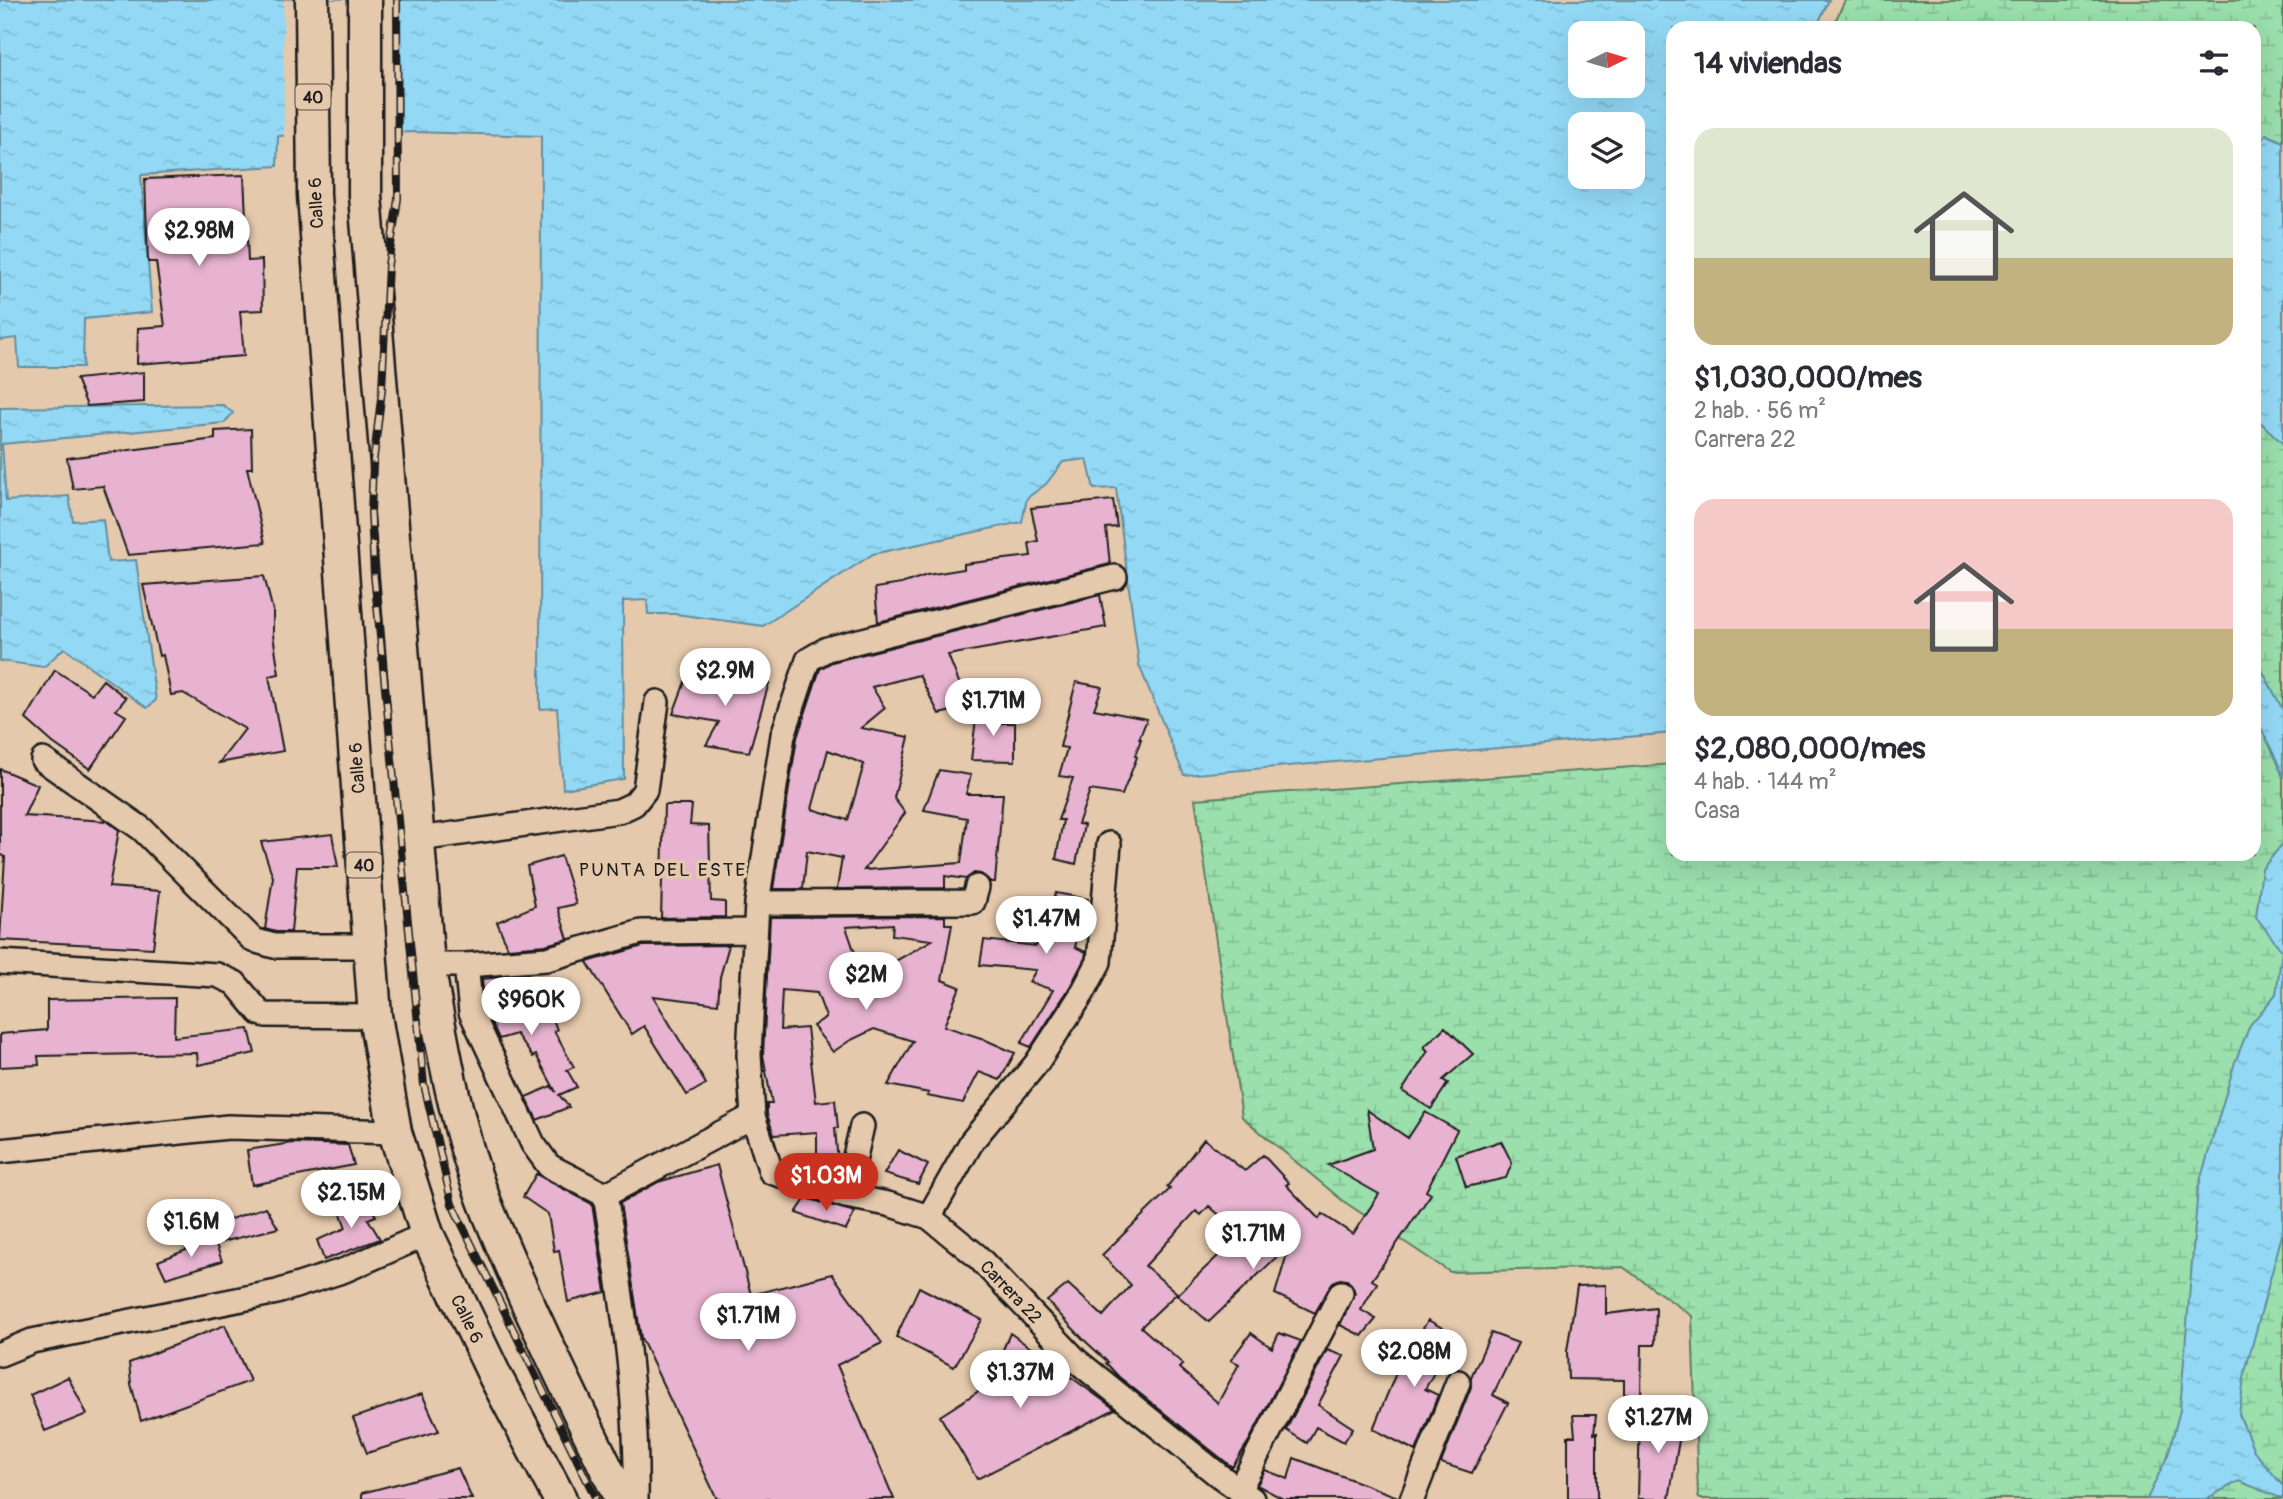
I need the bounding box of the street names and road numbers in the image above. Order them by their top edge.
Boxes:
road number: 40 [296,85,330,110]
street label: Calle 6 [304,177,329,229]
street label: Calle 6 [344,742,371,794]
road number: 40 [346,852,382,878]
street label: Carrera 22 [975,1256,1047,1329]
street label: Calle 6 [445,1291,488,1347]

